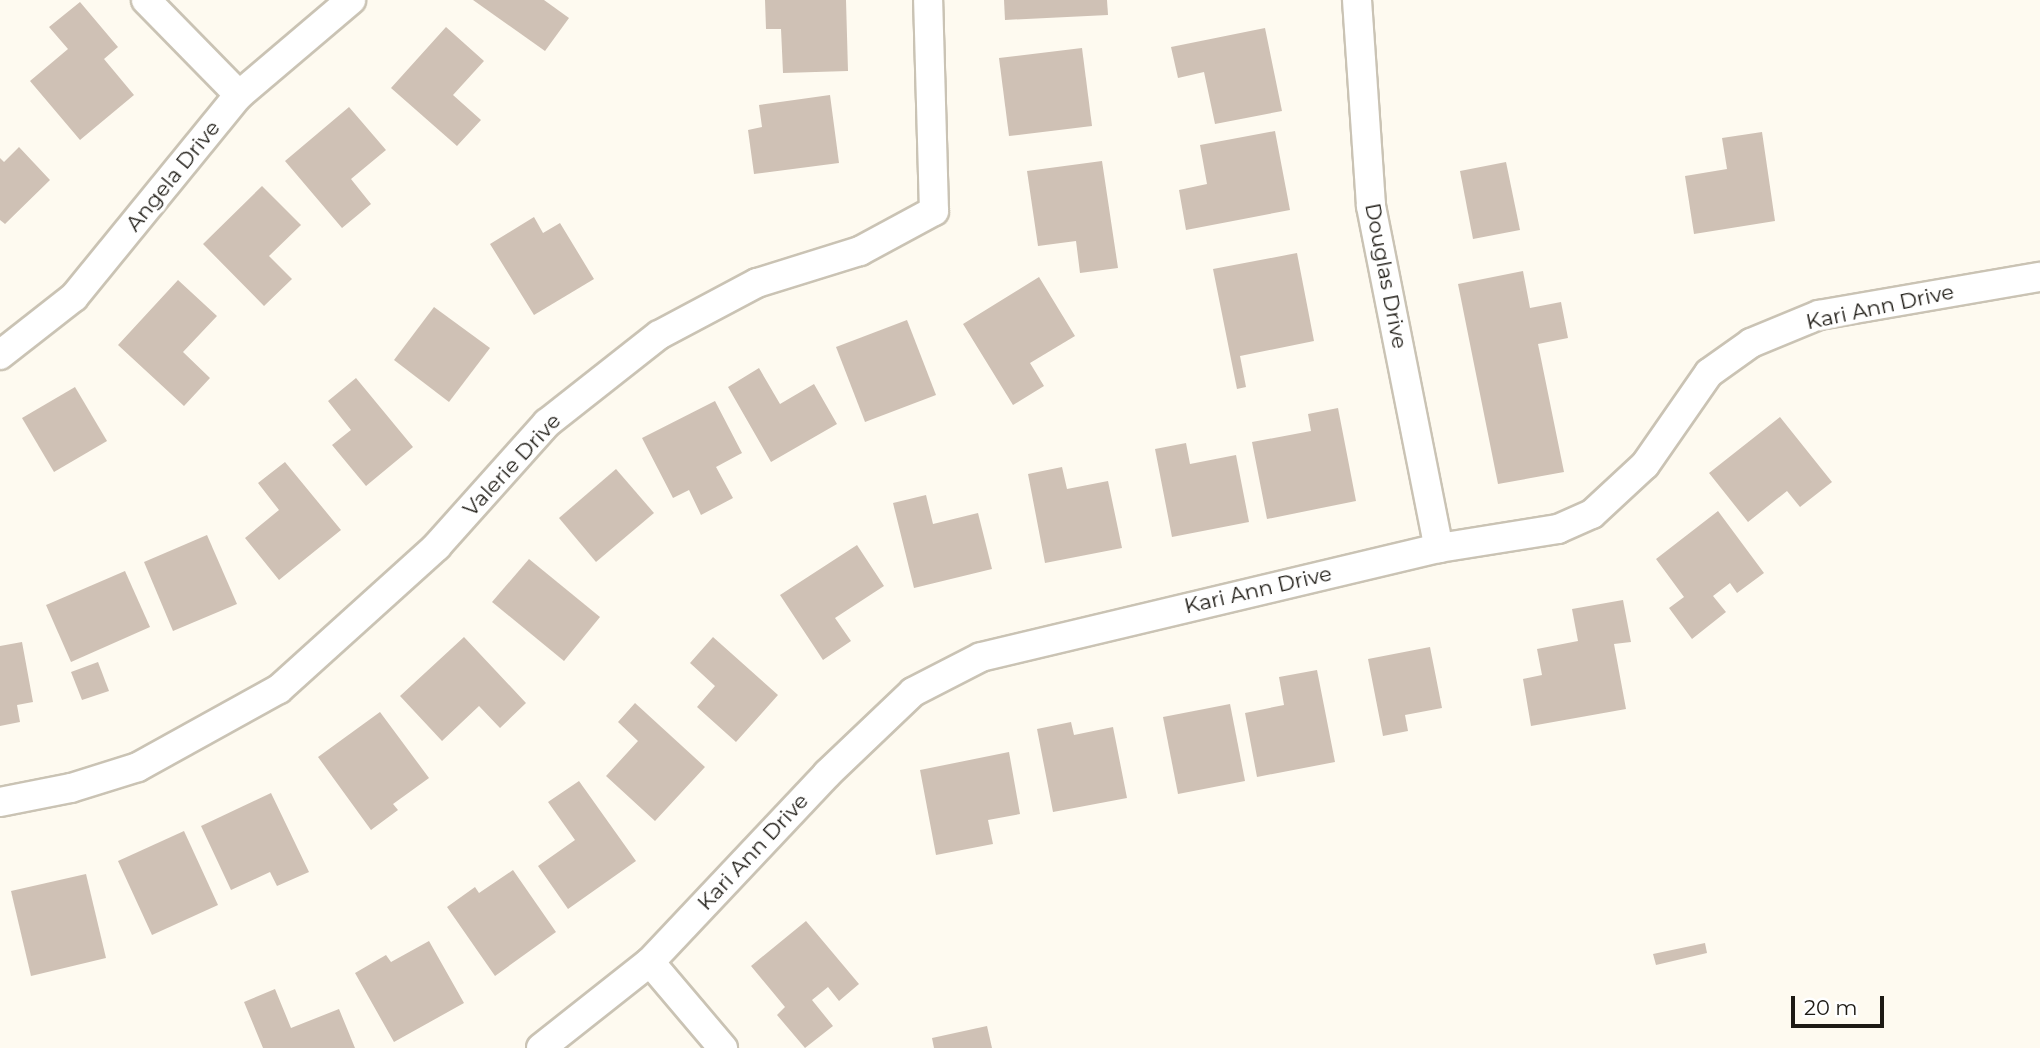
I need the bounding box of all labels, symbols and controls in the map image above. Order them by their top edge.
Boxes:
street label: Angela Drive [121,116,225,236]
street label: Douglas Drive [1360,201,1412,351]
street label: Kari Ann Drive [1804,279,1956,335]
street label: Valerie Drive [458,408,566,522]
street label: Kari Ann Drive [1182,561,1334,619]
street label: Kari Ann Drive [693,788,813,916]
scale bar [1795,982,1888,1026]
text: 20 m [1804,995,1858,1020]

